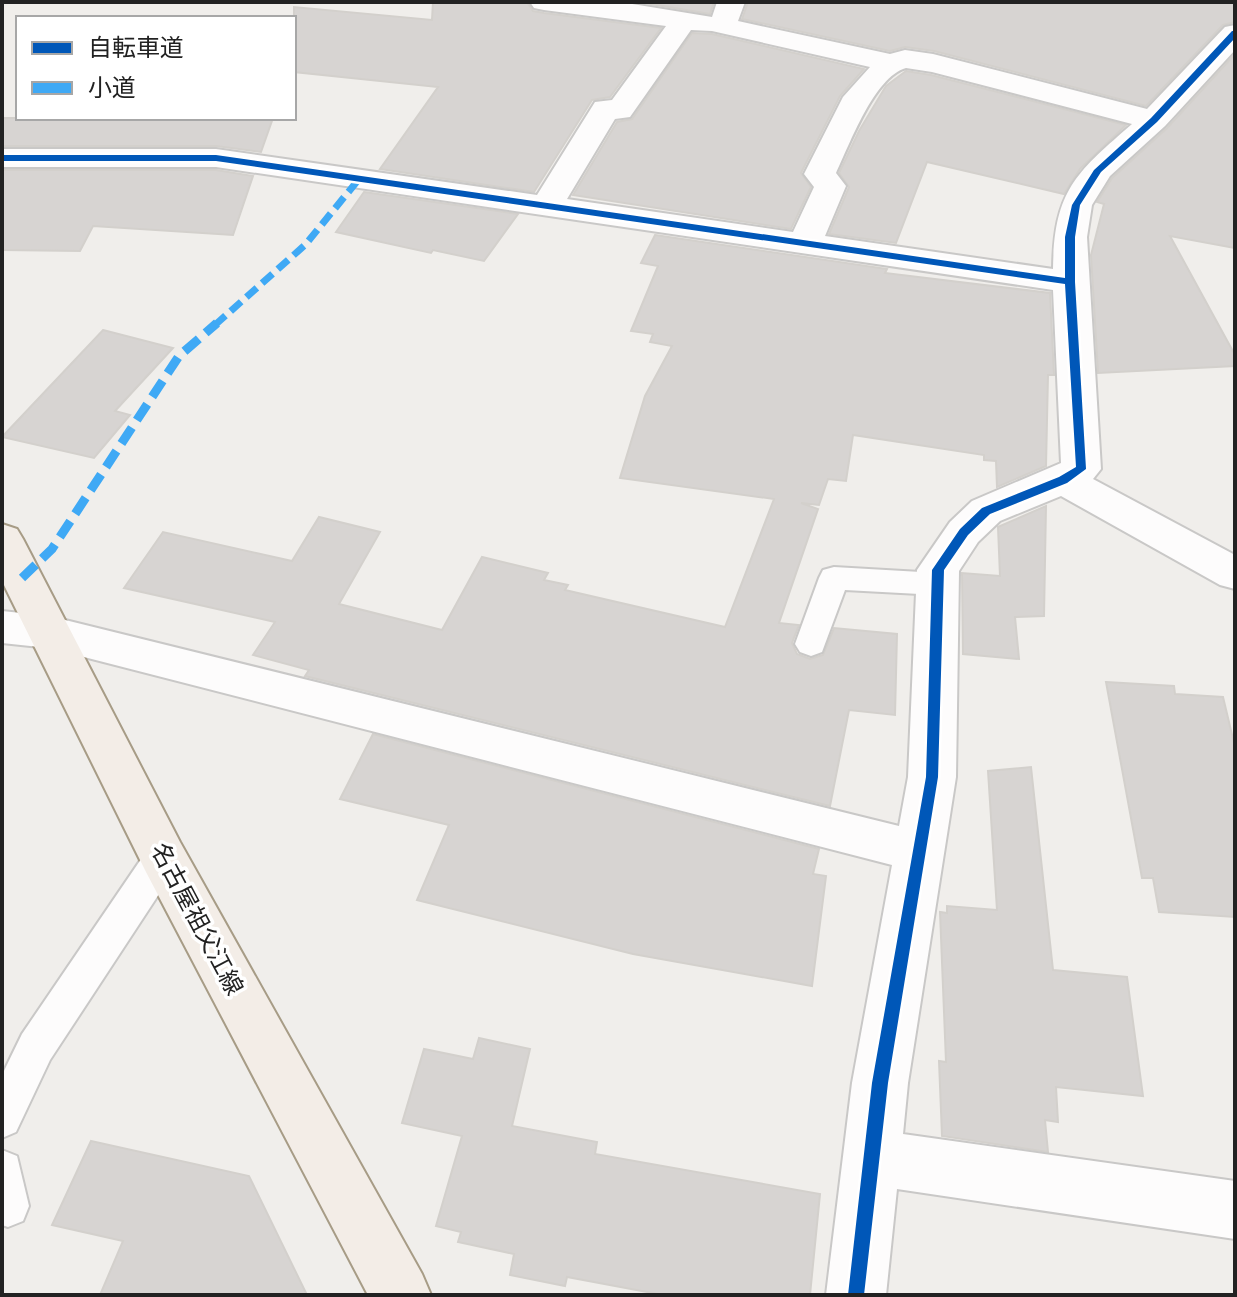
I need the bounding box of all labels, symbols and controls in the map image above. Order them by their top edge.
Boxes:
legend [16,16,296,120]
text: 自転車道 [88,35,184,61]
text: 小道 [88,75,136,101]
street label: 名古屋祖父江線 [146,839,248,999]

